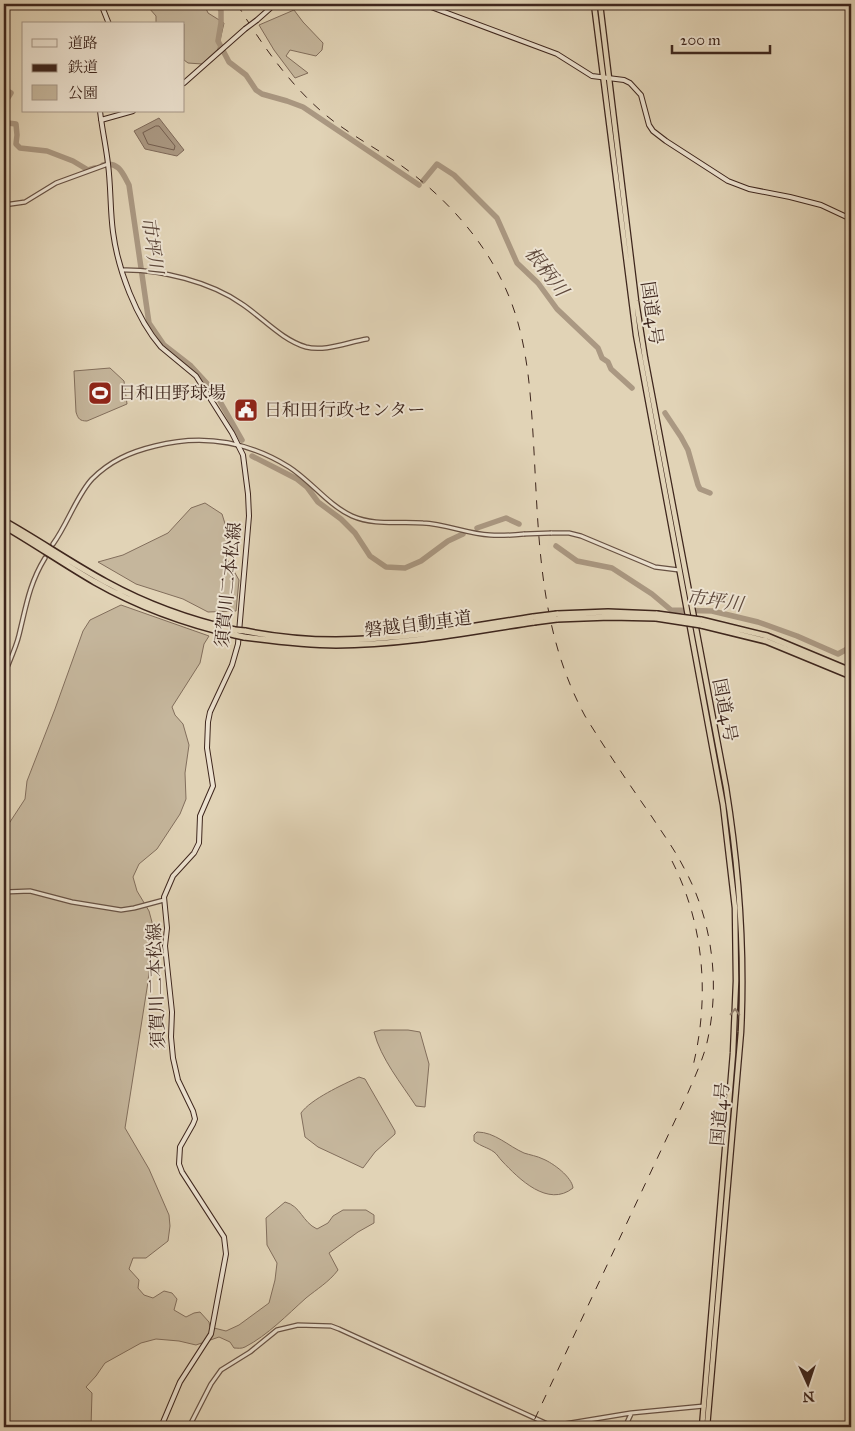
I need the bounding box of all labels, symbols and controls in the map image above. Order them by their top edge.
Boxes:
legend [22,22,185,112]
scale bar [672,22,770,54]
text: 200 m [680,31,721,49]
text: 道路 [68,34,98,52]
text: 鉄道 [68,58,98,76]
text: 公園 [68,84,98,102]
water label: 市坪川 [137,215,168,277]
water label: 根柄川 [520,242,574,302]
street label: 国道4号 [637,280,667,346]
sports icon: 日和田野球場 [87,380,113,406]
place label: 日和田野球場 [118,382,226,404]
public building icon: 日和田行政センター [233,397,259,423]
place label: 日和田行政センター [264,399,425,421]
street label: 須賀川二本松線 [210,521,246,649]
water label: 市坪川 [685,585,747,616]
street label: 磐越自動車道 [363,607,473,641]
street label: 国道4号 [708,676,742,744]
street label: 須賀川二本松線 [143,923,169,1049]
one-way arrow [730,1008,741,1016]
street label: 国道4号 [706,1081,734,1147]
north arrow [782,1358,832,1408]
text: N [802,1388,815,1405]

